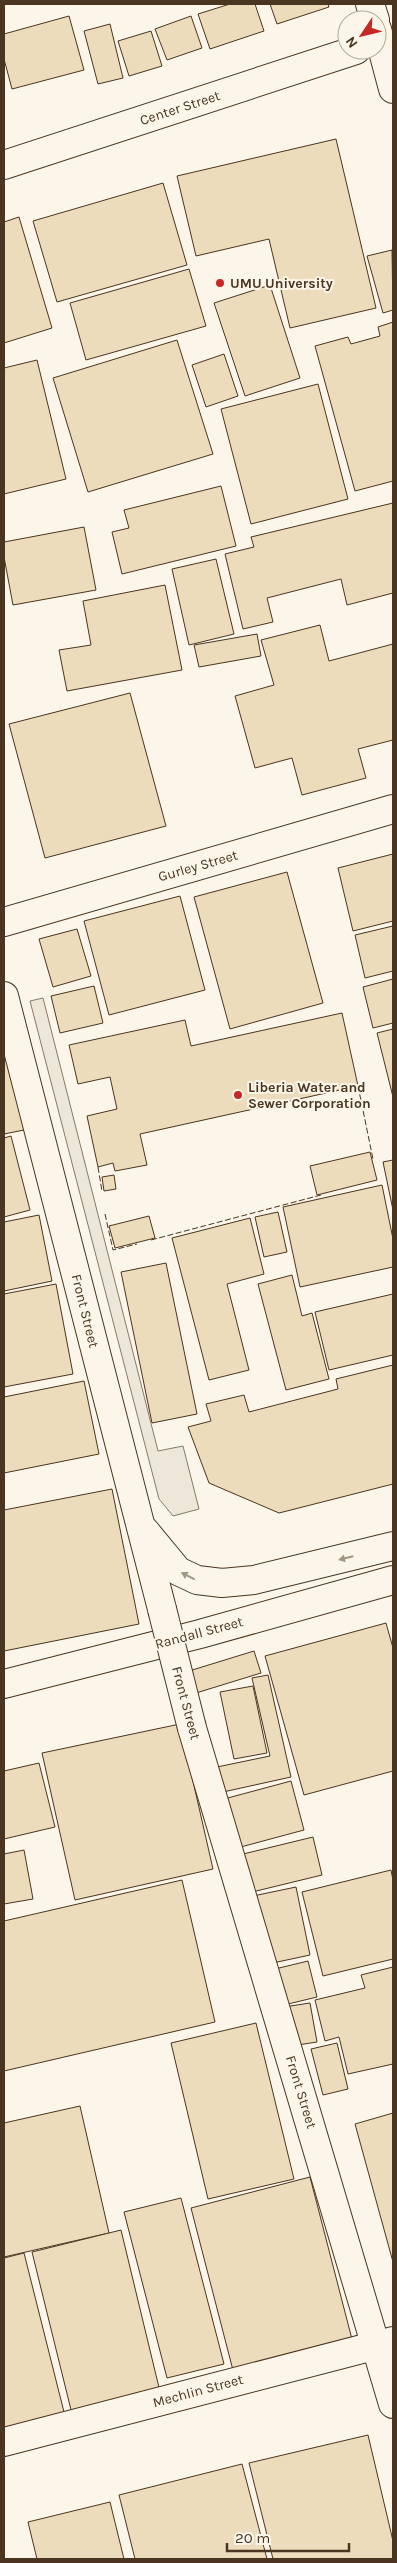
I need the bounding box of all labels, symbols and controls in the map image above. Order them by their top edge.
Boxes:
north arrow [337,10,387,60]
text: N [342,33,362,51]
street label: Center Street [138,87,222,129]
place label: UMU University [230,275,333,292]
marker: UMU University [214,277,226,289]
street label: Gurley Street [156,847,240,885]
place label: Liberia Water and Sewer Corporation [248,1079,371,1112]
marker: Liberia Water and Sewer Corporation [232,1089,244,1101]
street label: Front Street [68,1272,102,1350]
one-way arrow [338,1554,353,1562]
one-way arrow [180,1571,195,1580]
street label: Randall Street [153,1613,245,1653]
street label: Front Street [168,1664,204,1742]
street label: Front Street [282,2053,320,2131]
street label: Mechlin Street [151,2371,245,2411]
scale bar [227,2520,350,2552]
text: 20 m [235,2529,270,2547]

